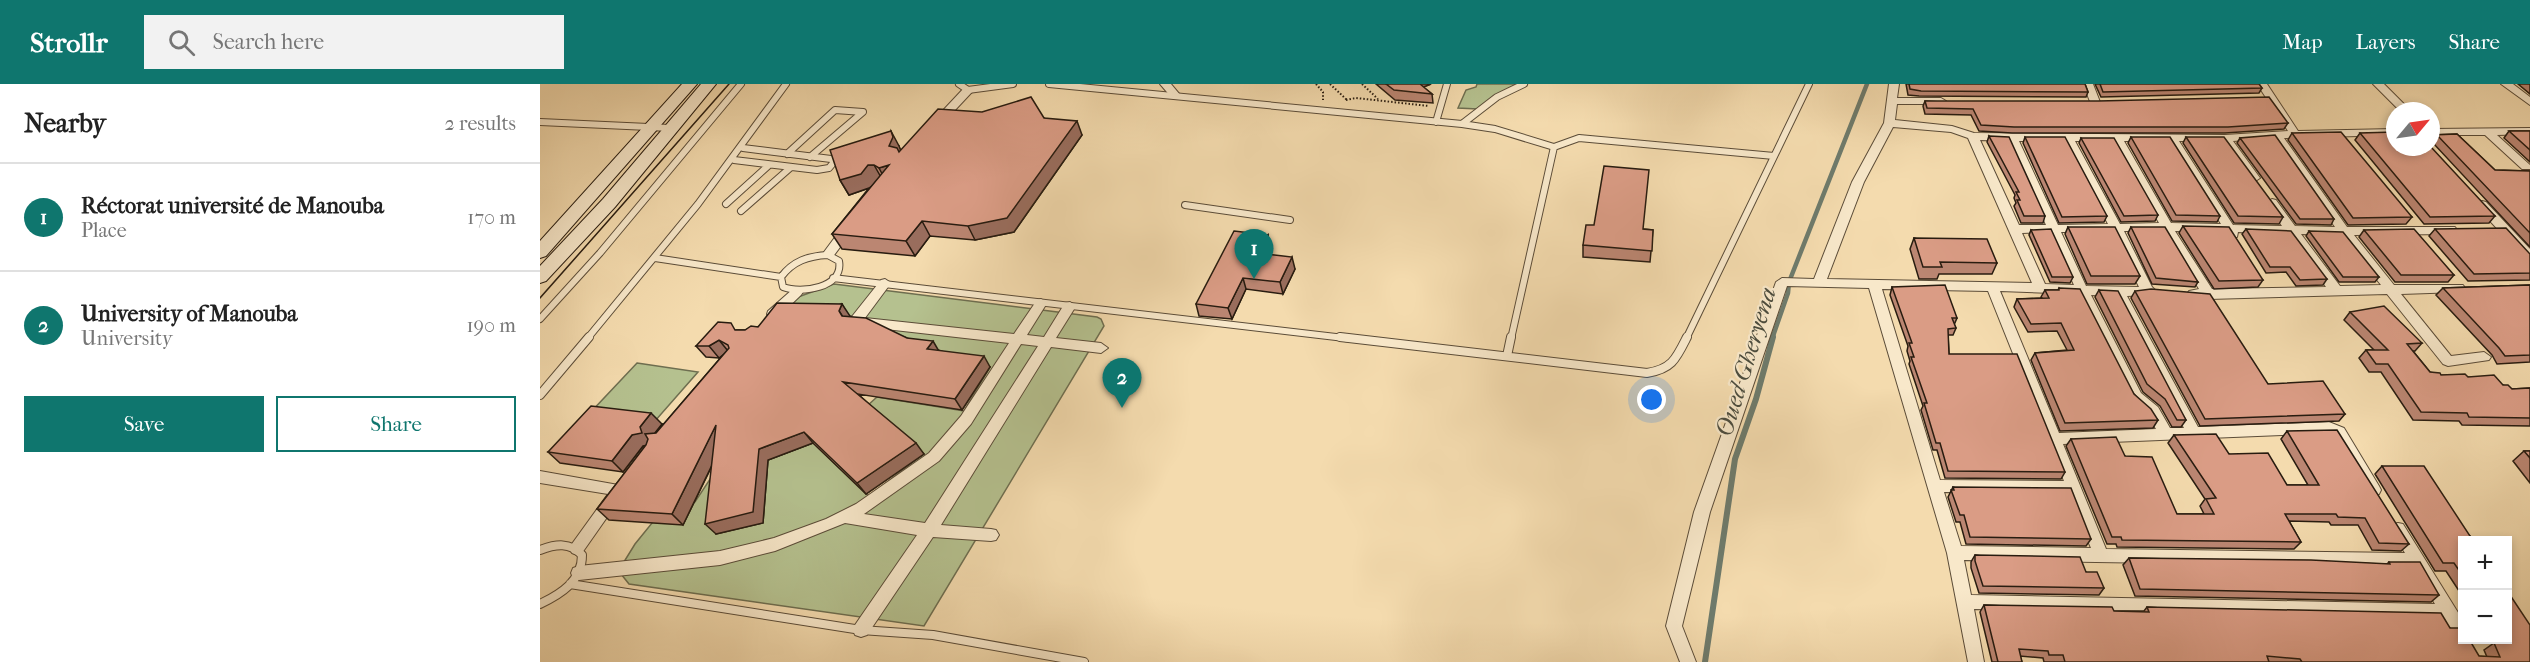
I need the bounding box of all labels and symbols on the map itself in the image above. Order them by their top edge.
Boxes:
north arrow [2386,102,2440,156]
pin: 1 [1234,230,1274,279]
water label: Oued Gheryena [1710,284,1782,440]
pin: 2 [1102,358,1142,408]
your location [1637,385,1666,414]

